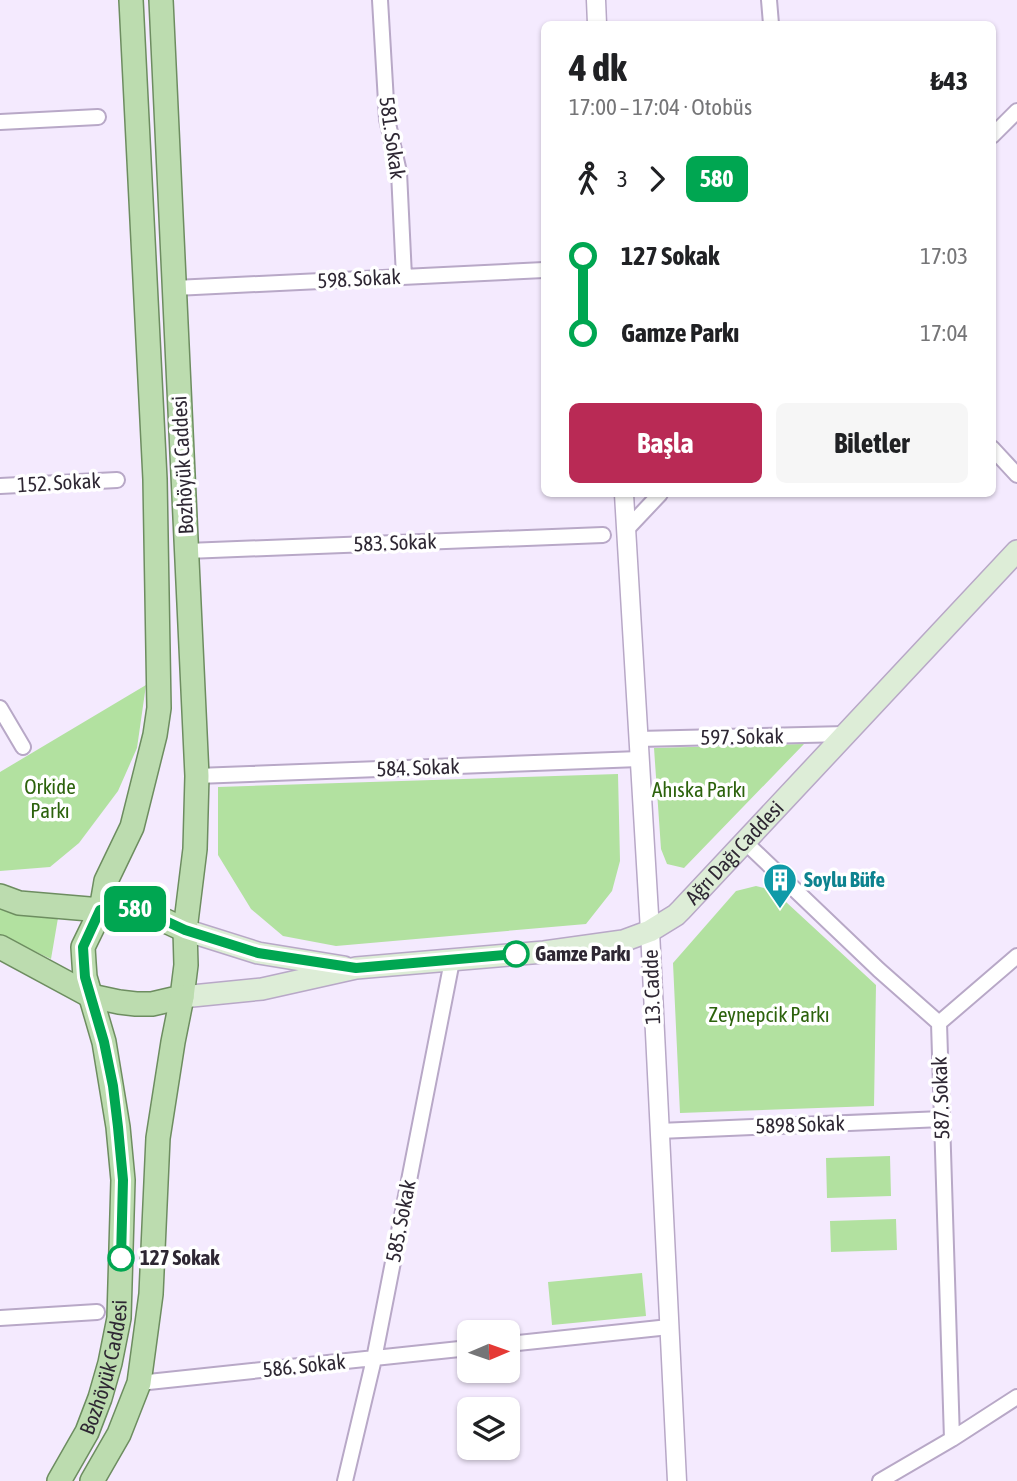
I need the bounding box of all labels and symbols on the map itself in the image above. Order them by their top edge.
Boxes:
street label: 581. Sokak [375,95,411,181]
street label: 598. Sokak [317,264,401,292]
street label: Bozhöyük Caddesi [166,395,198,535]
street label: 152. Sokak [17,468,101,496]
street label: 583. Sokak [353,529,437,555]
street label: 597. Sokak [700,723,784,749]
street label: 584. Sokak [376,754,460,780]
park label: Orkide Parkı [24,774,76,822]
park label: Ahıska Parkı [652,777,746,801]
street label: Ağrı Dağı Caddesi [680,795,788,909]
building icon: Soylu Büfe [761,861,799,910]
place label: Soylu Büfe [804,867,885,891]
line badge: 580 [95,886,175,932]
marker: Gamze Parkı [503,941,529,967]
place label: Gamze Parkı [535,941,631,965]
street label: 13. Cadde [638,949,664,1025]
park label: Zeynepcik Parkı [708,1002,830,1026]
street label: 587. Sokak [927,1056,953,1140]
street label: 5898 Sokak [755,1110,845,1138]
street label: 585. Sokak [380,1178,420,1264]
marker: 127 Sokak [108,1245,134,1271]
place label: 127 Sokak [140,1245,220,1269]
street label: Bozhöyük Caddesi [74,1299,131,1438]
north arrow [457,1320,520,1382]
street label: 586. Sokak [261,1349,347,1381]

